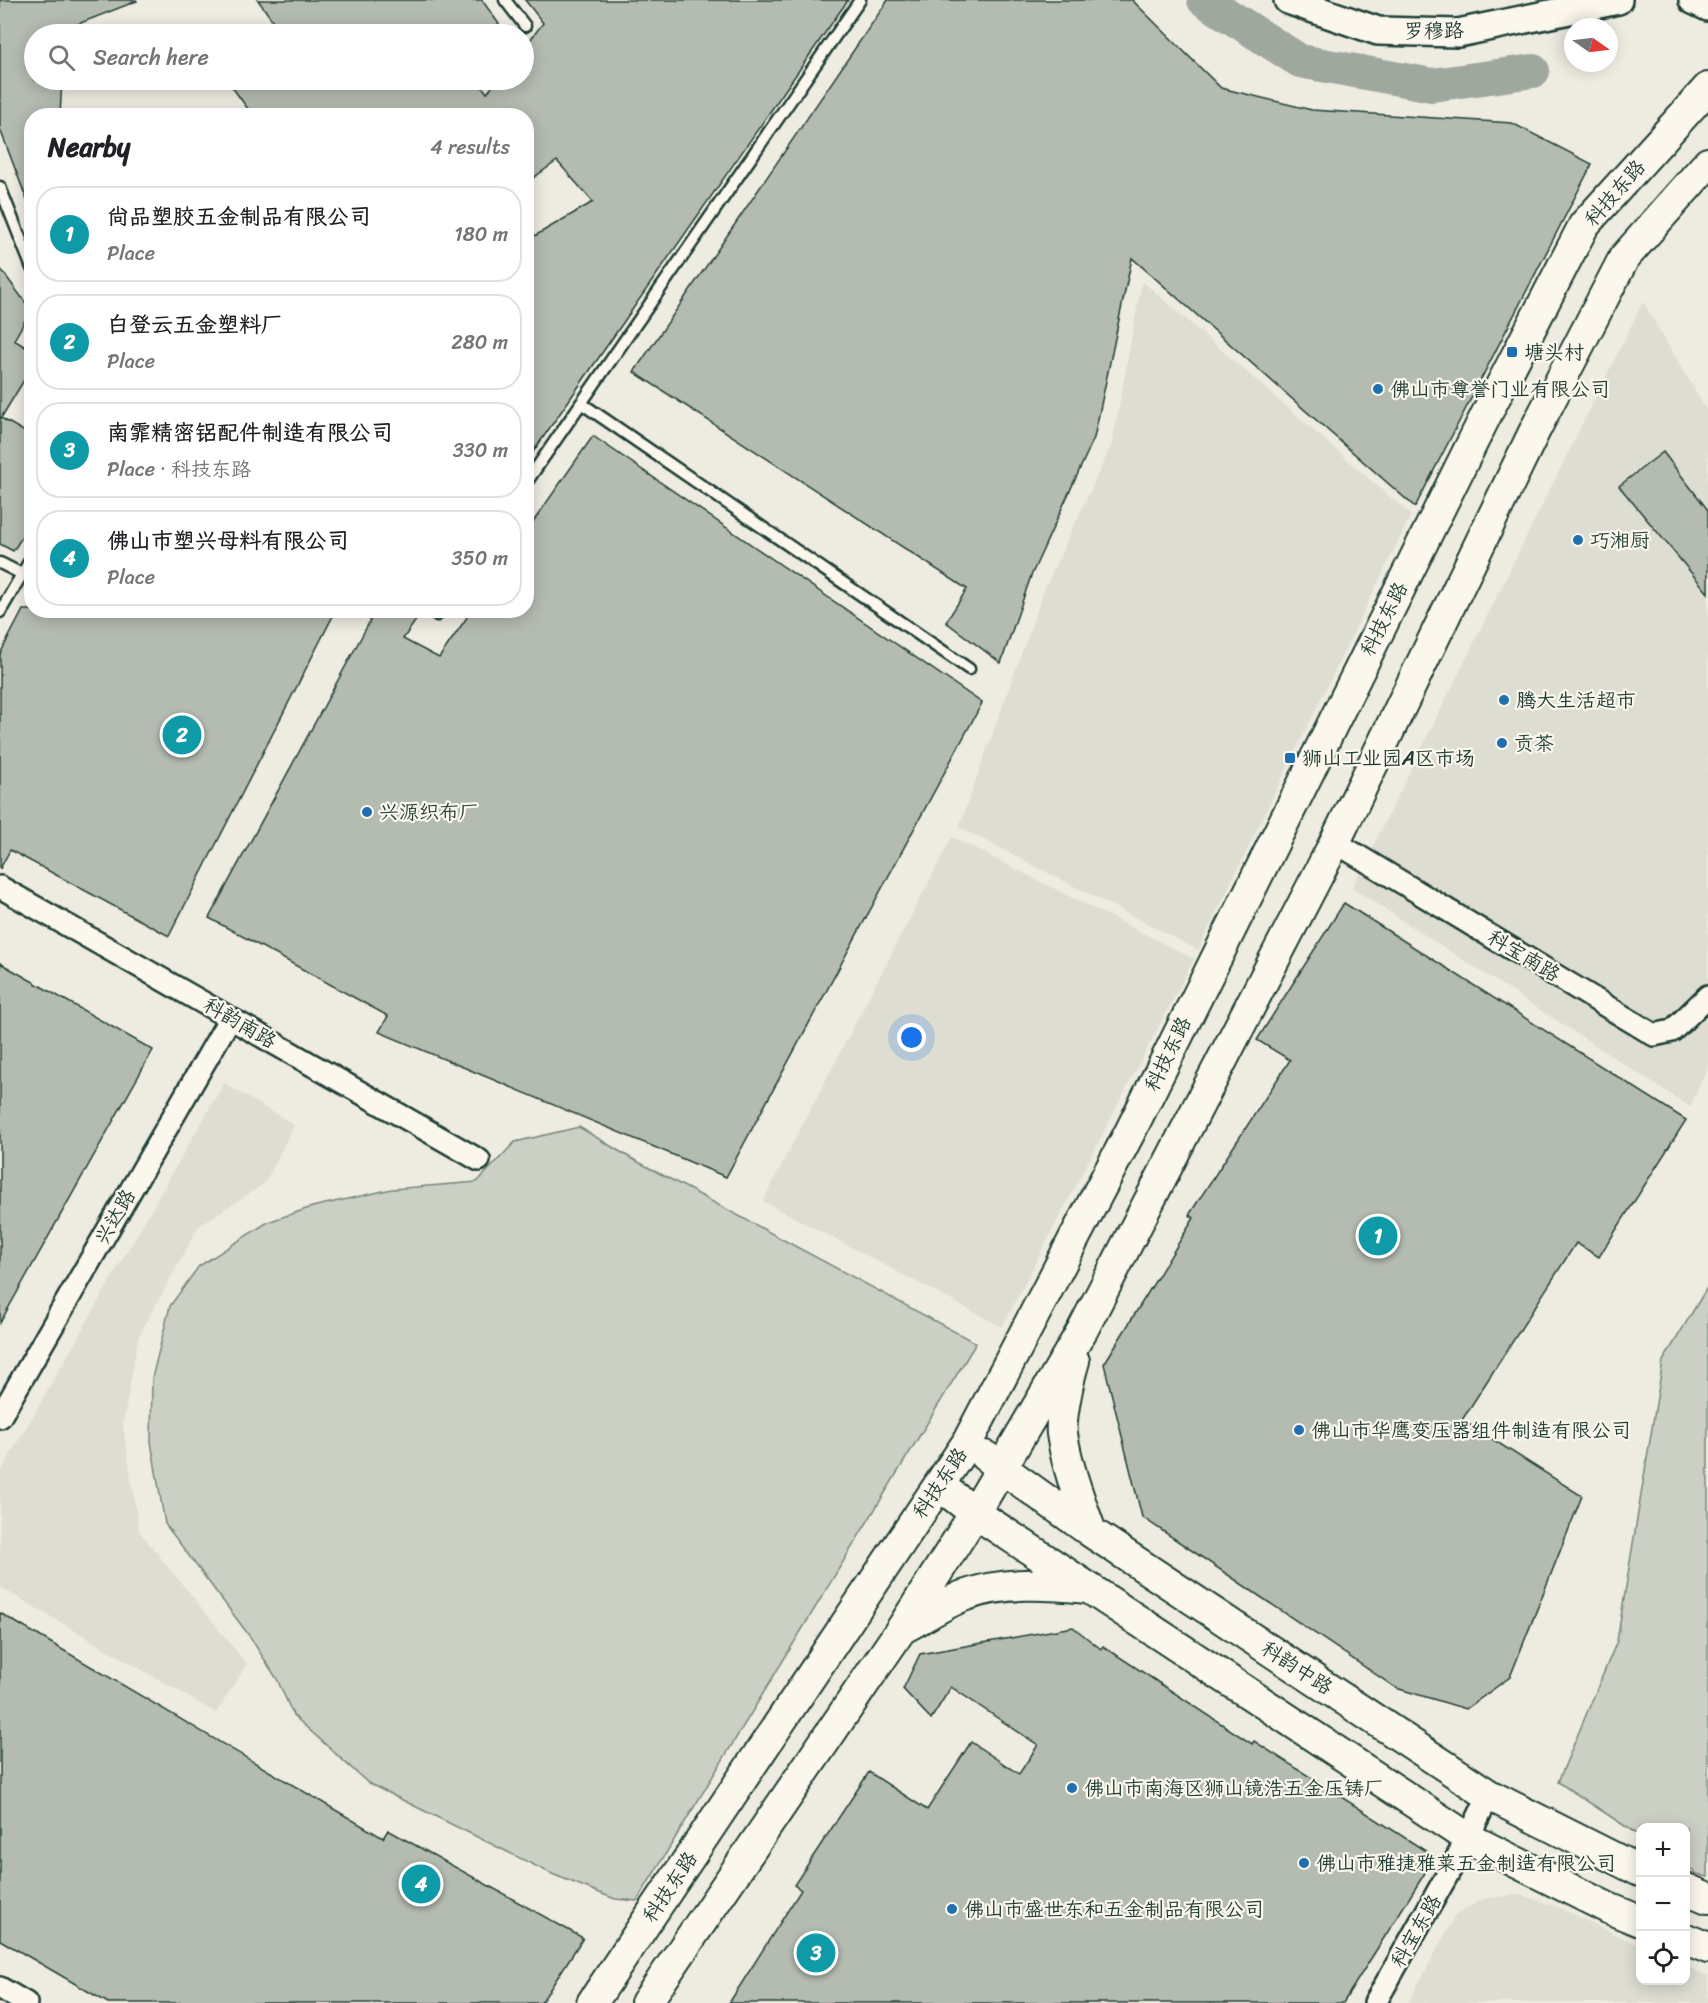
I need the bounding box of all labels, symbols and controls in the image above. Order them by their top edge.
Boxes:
street label: 罗穆路 [1404,13,1465,49]
north arrow [1564,18,1618,72]
search box [24,24,534,90]
text: Search here [93,38,209,77]
icon: search [45,41,78,74]
text: Nearby [48,124,130,170]
text: 4 results [430,130,510,165]
street label: 科技东路 [1576,151,1655,235]
text: 尚品塑胶五金制品有限公司 [107,197,371,236]
text: 1 [65,217,74,252]
text: 180 m [454,217,508,252]
text: Place [107,236,155,271]
text: 白登云五金塑料厂 [107,305,283,344]
text: 2 [64,325,75,360]
text: 280 m [451,325,508,360]
place label: 塘头村 [1524,335,1584,370]
text: Place [107,344,155,379]
marker: 塘头村 [1505,345,1519,359]
place label: 佛山市尊誉门业有限公司 [1390,372,1610,407]
marker: 佛山市尊誉门业有限公司 [1371,382,1385,396]
text: 南霏精密铝配件制造有限公司 [107,413,393,452]
text: 3 [64,433,75,468]
text: 330 m [453,433,508,468]
text: Place · 科技东路 [107,452,251,487]
text: 佛山市塑兴母料有限公司 [107,521,349,560]
place label: 巧湘厨 [1590,523,1650,558]
marker: 巧湘厨 [1571,533,1585,547]
text: 4 [63,541,76,576]
text: 350 m [452,541,508,576]
text: Place [107,560,155,595]
street label: 科技东路 [1350,575,1418,663]
place label: 腾大生活超市 [1516,683,1636,718]
marker: 腾大生活超市 [1497,693,1511,707]
pin: 2 [162,712,201,758]
place label: 贡茶 [1514,726,1554,761]
marker: 贡茶 [1495,736,1509,750]
place label: 狮山工业园A区市场 [1302,741,1475,776]
marker: 狮山工业园A区市场 [1283,751,1297,765]
place label: 兴源织布厂 [379,795,479,830]
marker: 兴源织布厂 [360,805,374,819]
street label: 科宝南路 [1481,920,1568,992]
street label: 科韵南路 [197,988,284,1059]
street label: 科技东路 [1135,1009,1202,1098]
your location [897,1023,926,1052]
street label: 兴达路 [85,1181,146,1252]
pin: 1 [1358,1214,1398,1258]
place label: 佛山市华鹰变压器组件制造有限公司 [1311,1413,1631,1448]
marker: 佛山市华鹰变压器组件制造有限公司 [1292,1423,1306,1437]
street label: 科技东路 [903,1439,977,1526]
street label: 科韵中路 [1254,1632,1341,1705]
place label: 佛山市南海区狮山镜浩五金压铸厂 [1084,1771,1384,1806]
marker: 佛山市南海区狮山镜浩五金压铸厂 [1065,1781,1079,1795]
map controls [1636,1823,1690,1985]
button: + [1636,1823,1690,1877]
street label: 科技东路 [633,1843,707,1930]
place label: 佛山市雅捷雅莱五金制造有限公司 [1316,1846,1616,1881]
marker: 佛山市雅捷雅莱五金制造有限公司 [1297,1856,1311,1870]
pin: 4 [402,1862,440,1906]
button: − [1636,1877,1690,1931]
street label: 科宝东路 [1381,1887,1452,1974]
place label: 佛山市盛世东和五金制品有限公司 [964,1892,1264,1927]
marker: 佛山市盛世东和五金制品有限公司 [945,1902,959,1916]
pin: 3 [796,1930,836,1976]
button: locate [1636,1931,1690,1985]

